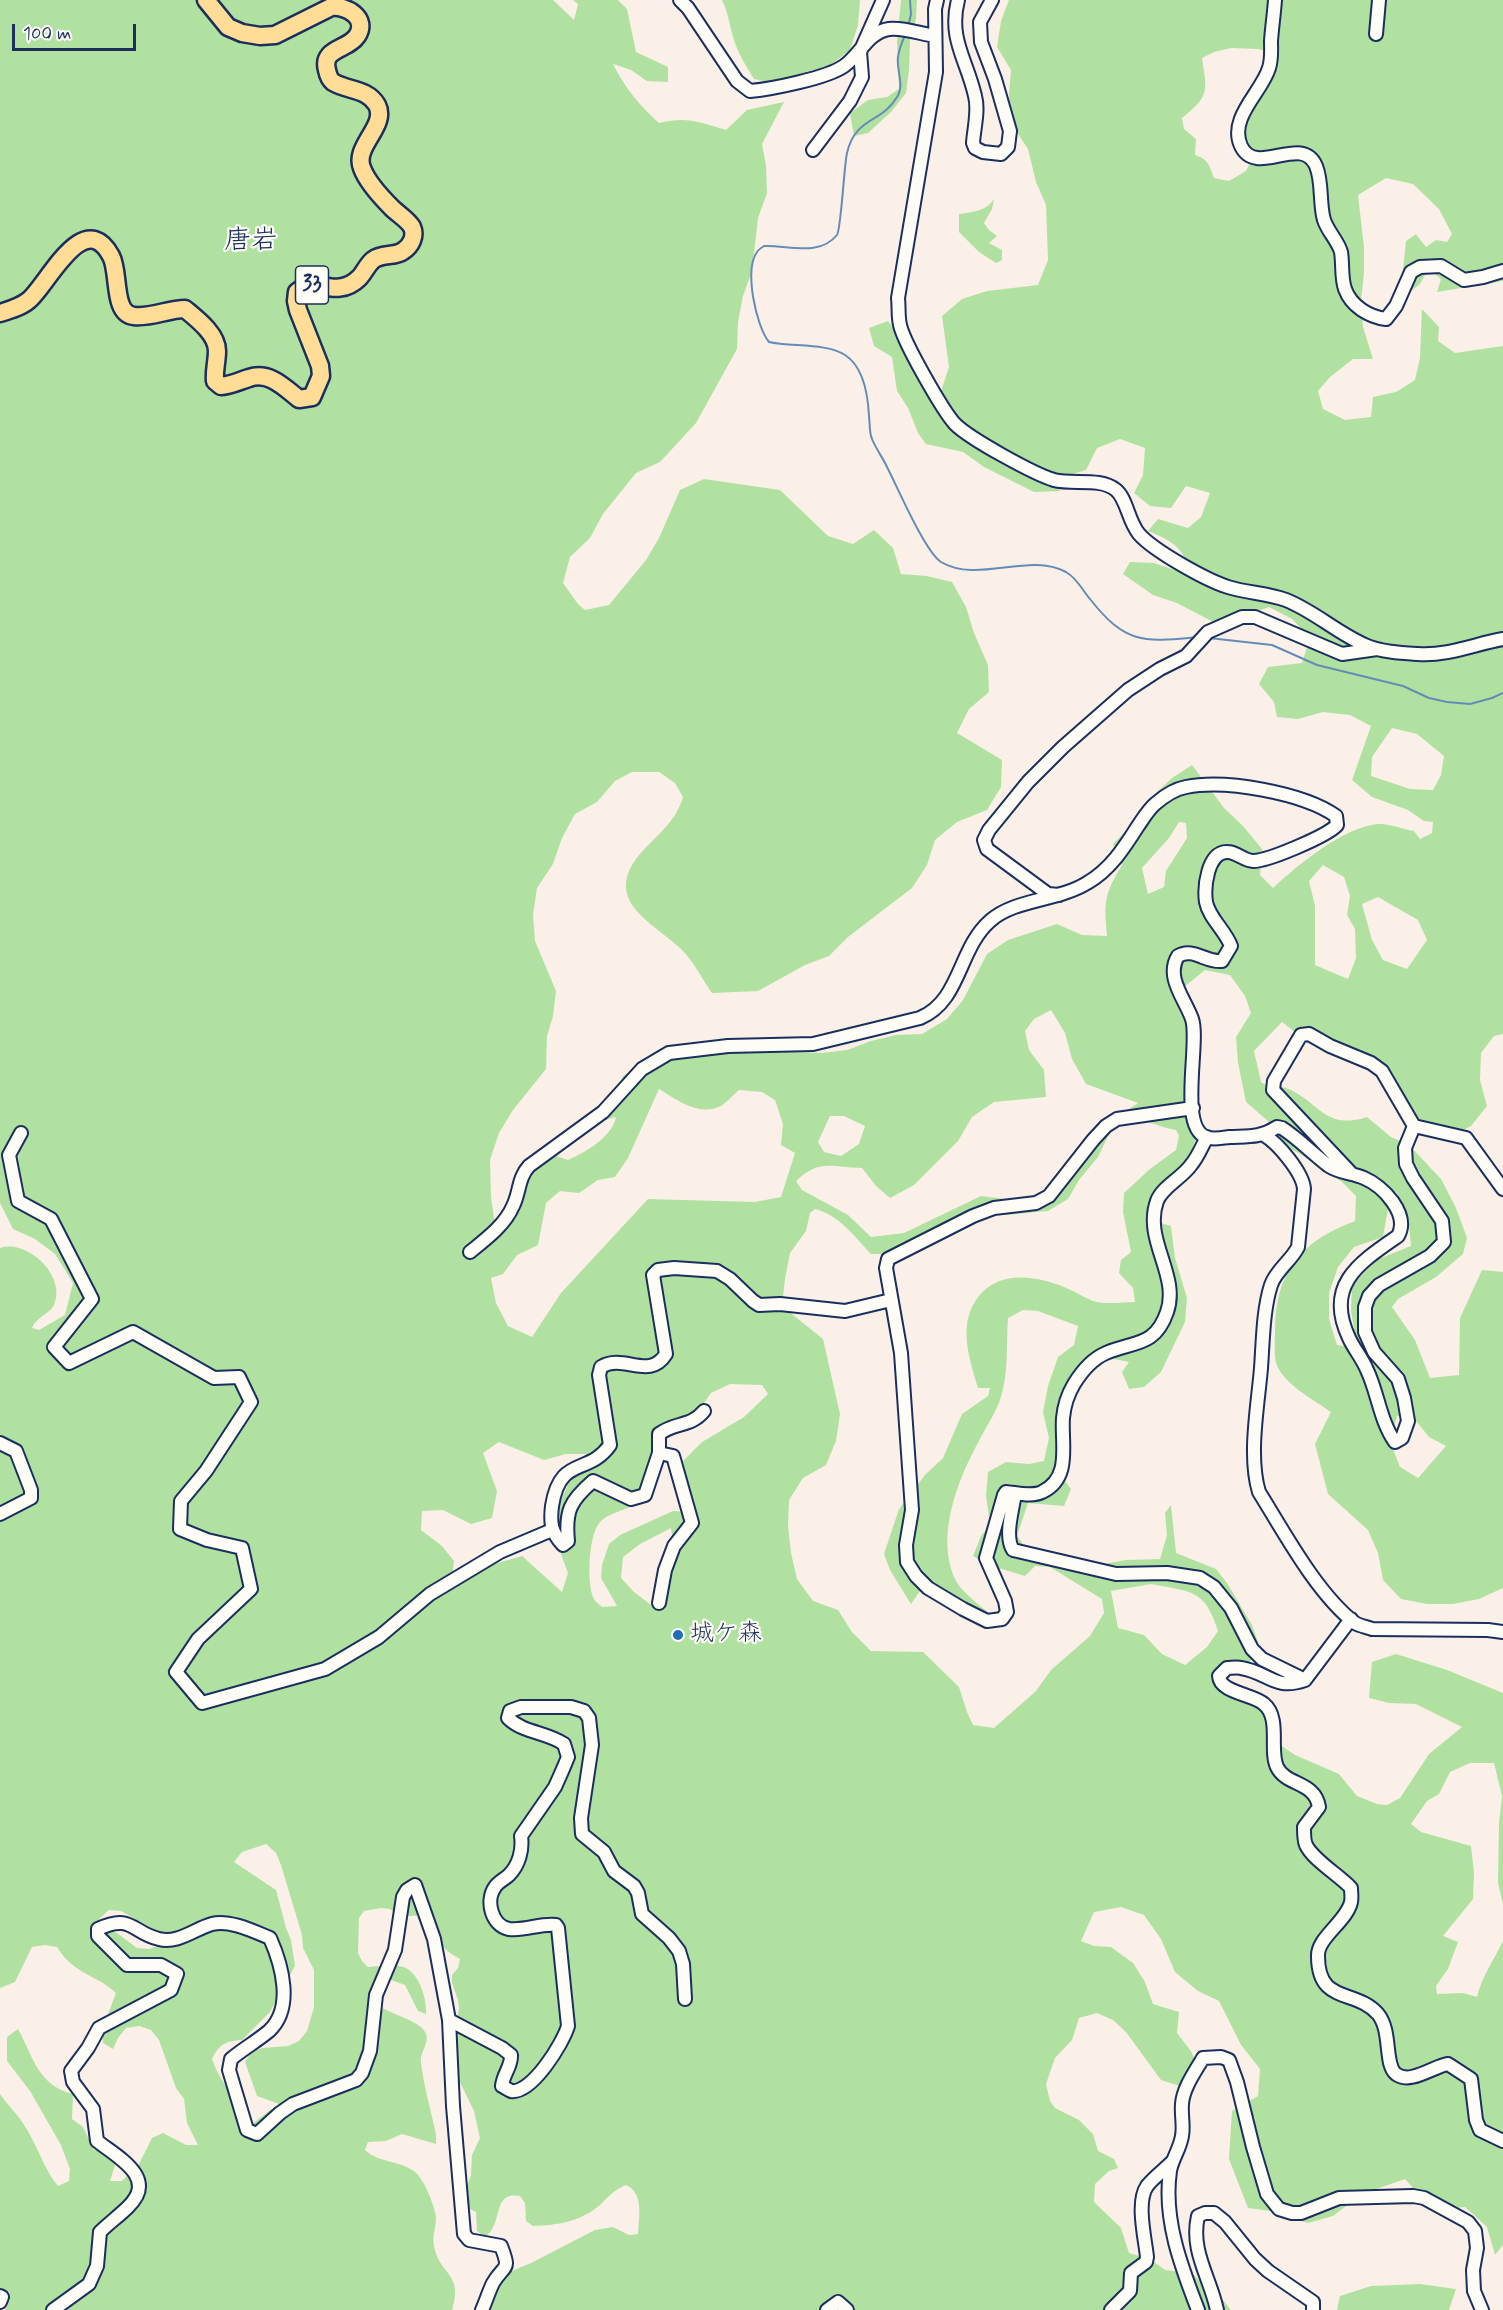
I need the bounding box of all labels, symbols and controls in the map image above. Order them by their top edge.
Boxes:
scale bar [15,12,140,50]
text: 100 m [23,22,71,46]
district label: 唐岩 [224,226,278,258]
road number: 33 [296,266,328,304]
place label: 城ケ森 [690,1621,762,1649]
marker: 城ケ森 [671,1628,685,1642]

